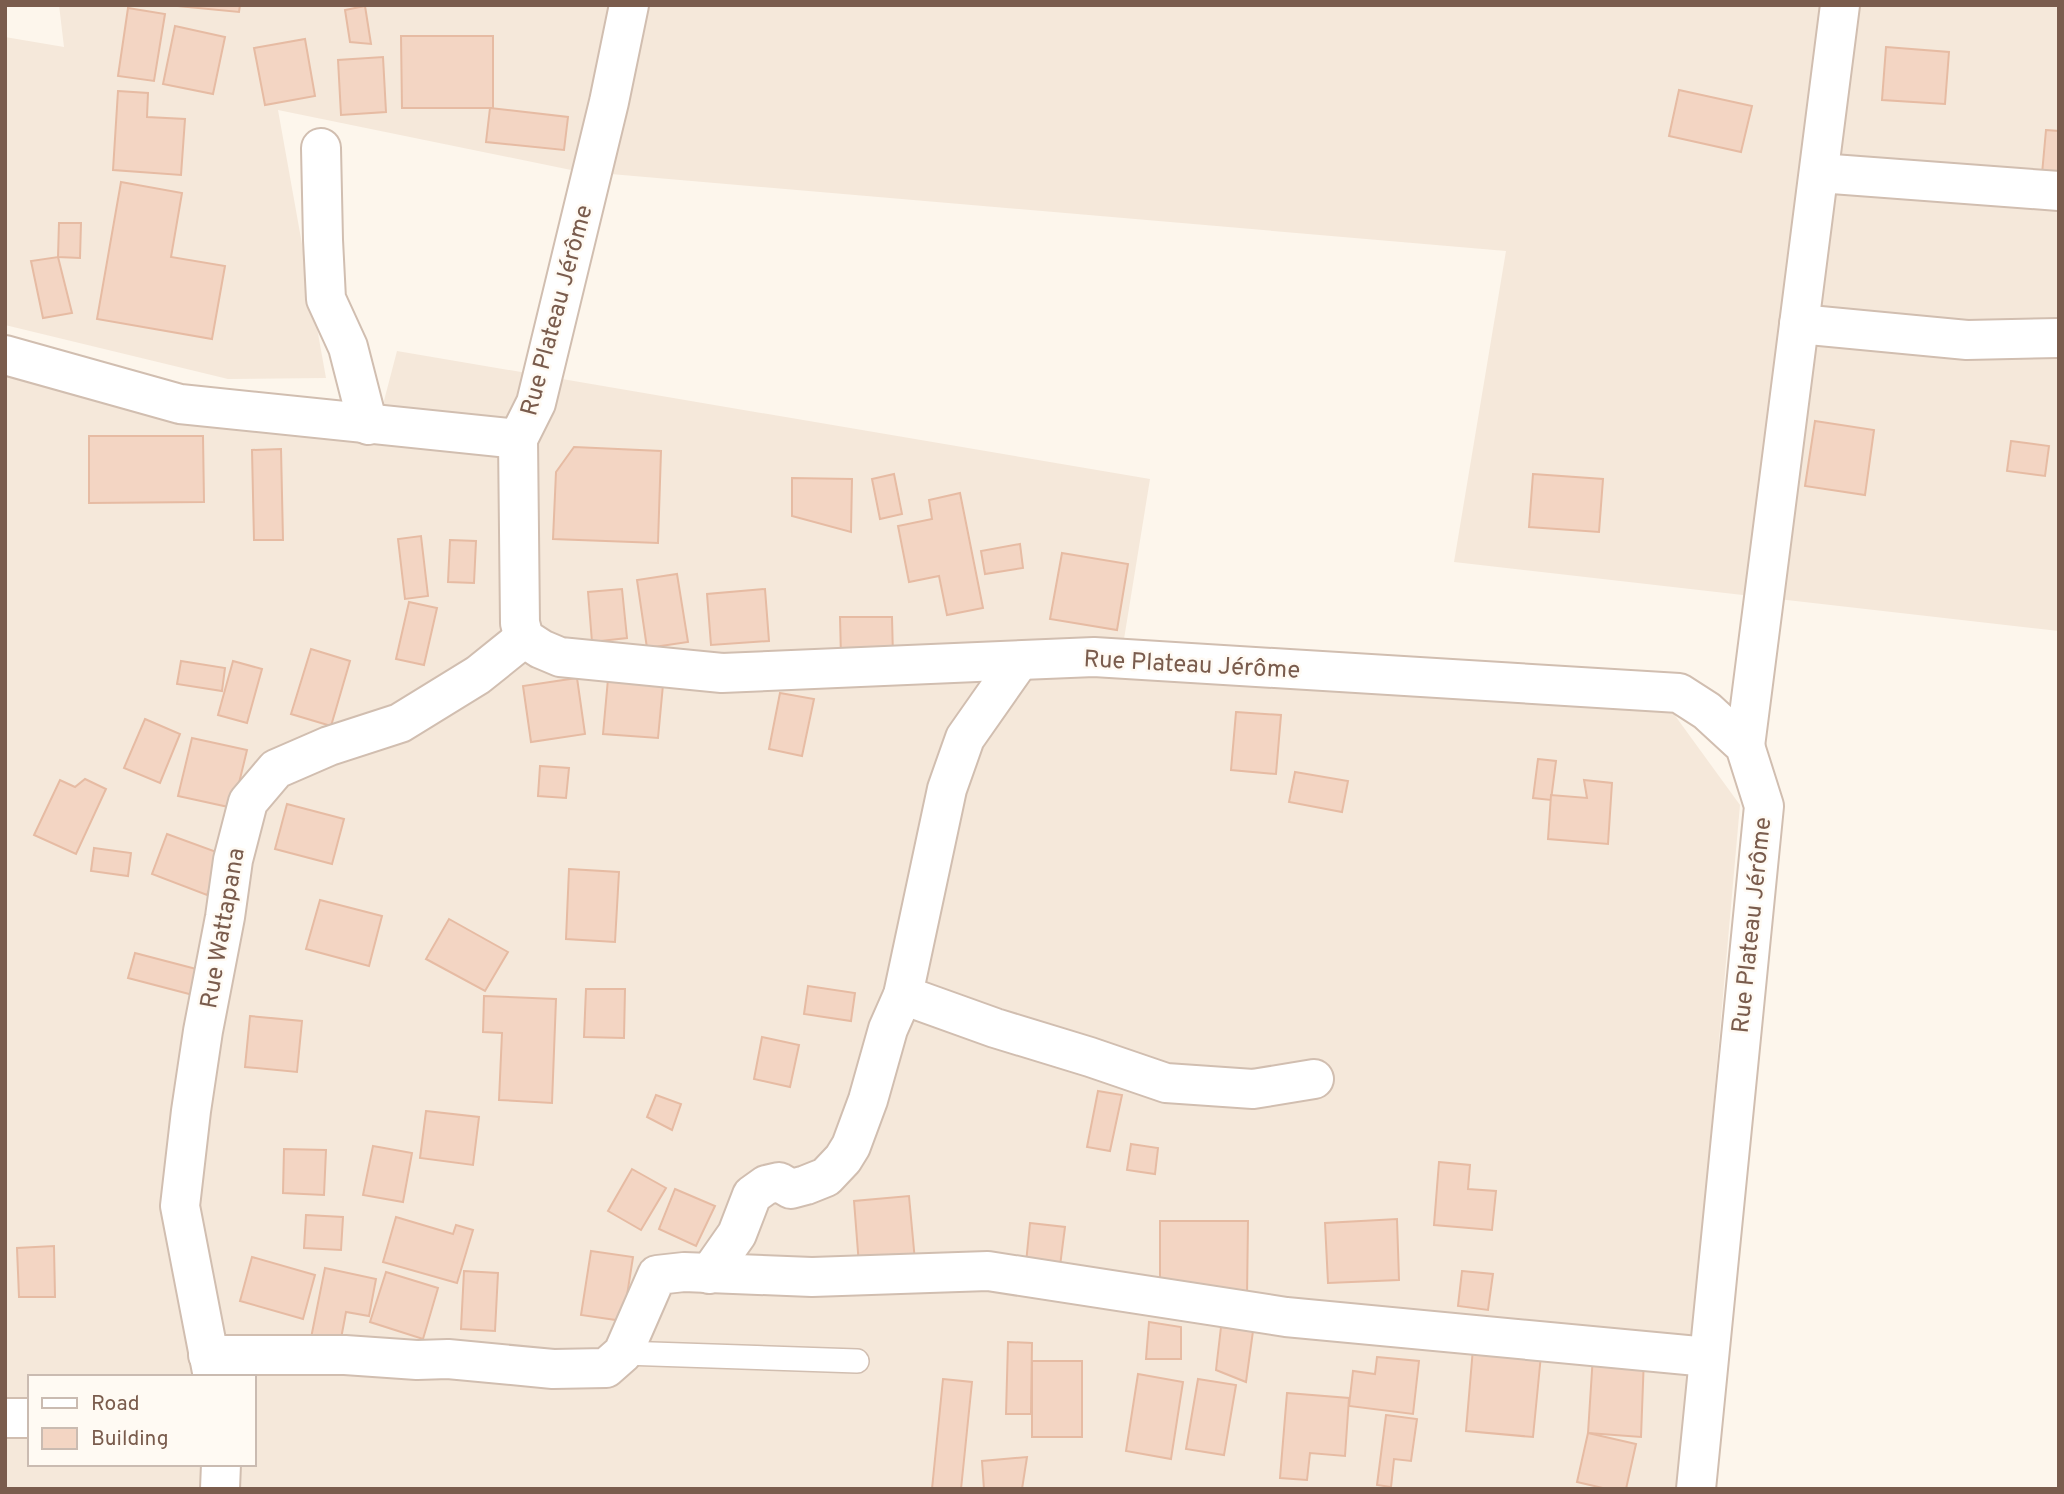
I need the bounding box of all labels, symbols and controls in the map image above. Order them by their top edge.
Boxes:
street label: Rue Plateau Jérôme [515,202,601,419]
street label: Rue Plateau Jérôme [1083,645,1301,687]
street label: Rue Plateau Jérôme [1727,816,1779,1035]
street label: Rue Wattapana [195,846,253,1011]
legend [28,1375,256,1466]
text: Road [91,1391,140,1418]
text: Building [91,1426,169,1453]

